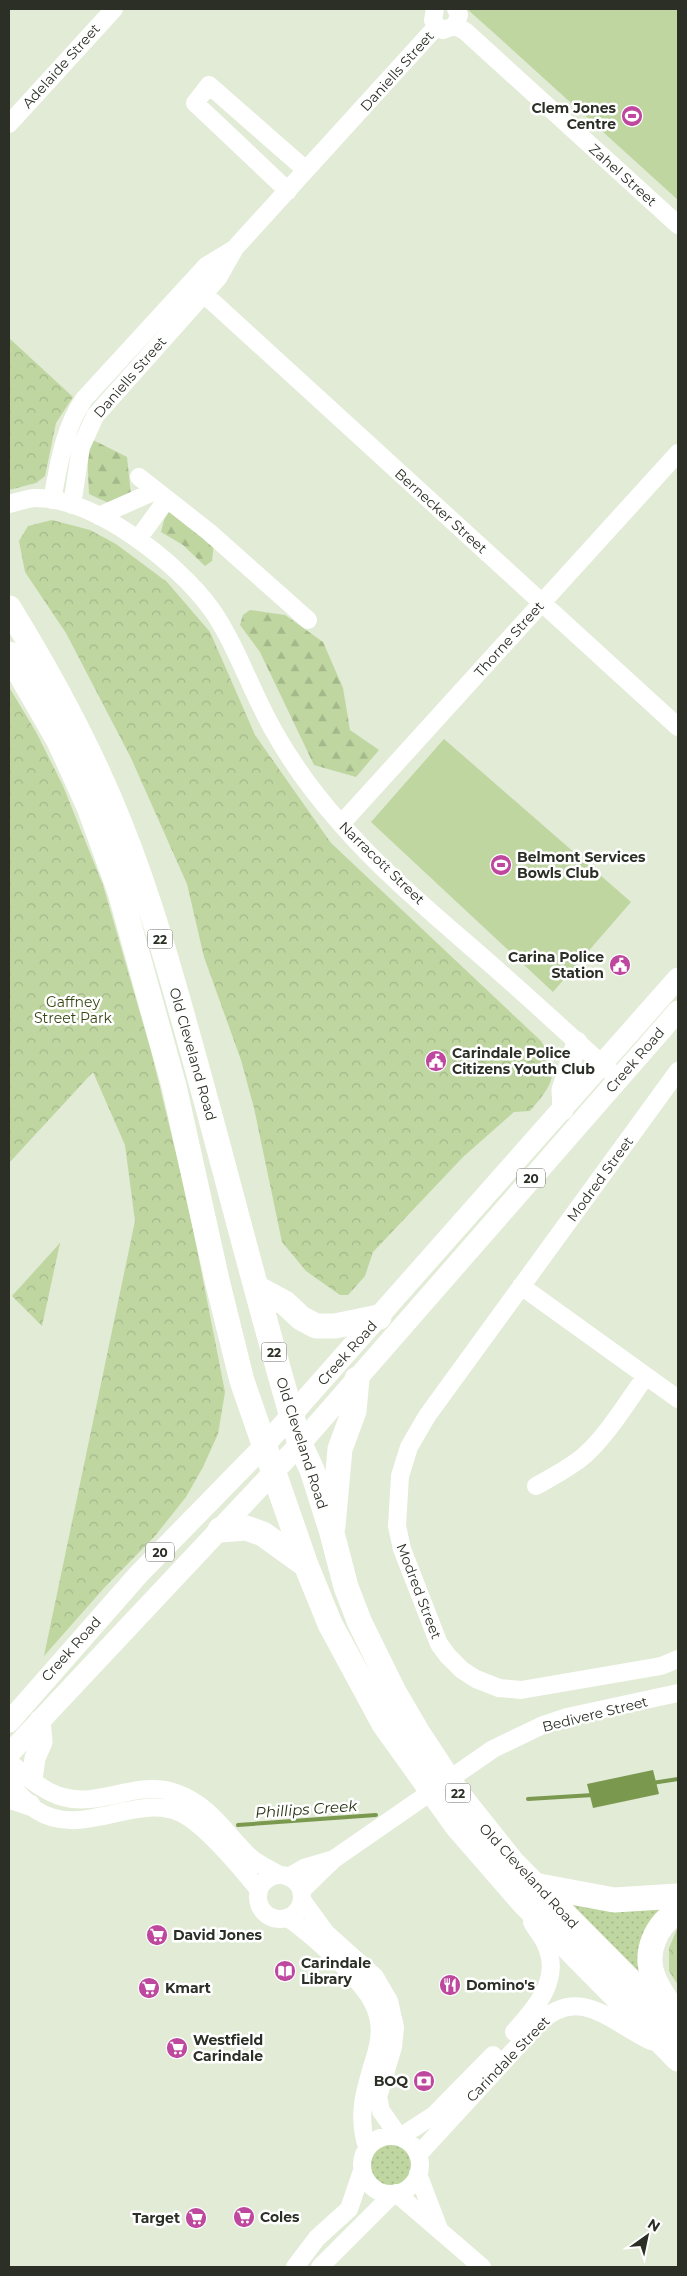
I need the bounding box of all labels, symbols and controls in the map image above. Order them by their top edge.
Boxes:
street label: Adelaide Street [18,20,104,112]
street label: Daniells Street [356,27,438,115]
place label: Clem Jones Centre [531,99,617,133]
sports icon: Clem Jones Centre [620,104,644,128]
street label: Zahel Street [585,140,661,210]
street label: Daniells Street [90,332,170,421]
street label: Bernecker Street [391,465,491,557]
street label: Thorne Street [470,597,548,681]
street label: Narracott Street [335,818,429,909]
place label: Belmont Services Bowls Club [517,848,646,882]
sports icon: Belmont Services Bowls Club [489,853,513,877]
road number: 22 [148,930,172,949]
place label: Carina Police Station [508,948,604,982]
public building icon: Carina Police Station [608,953,632,977]
street label: Old Cleveland Road [165,985,221,1123]
park label: Gaffney Street Park [34,993,113,1027]
street label: Creek Road [602,1024,668,1096]
place label: Carindale Police Citizens Youth Club [452,1044,595,1078]
public building icon: Carindale Police Citizens Youth Club [424,1049,448,1073]
street label: Modred Street [563,1133,637,1225]
road number: 20 [517,1168,545,1188]
street label: Creek Road [313,1317,381,1389]
road number: 22 [262,1342,286,1361]
street label: Old Cleveland Road [272,1375,332,1511]
street label: Modred Street [392,1541,446,1642]
road number: 20 [146,1542,174,1561]
street label: Creek Road [37,1613,105,1685]
street label: Bedivere Street [540,1692,650,1736]
road number: 22 [446,1784,470,1802]
water label: Phillips Creek [254,1796,359,1822]
street label: Old Cleveland Road [475,1819,583,1933]
supermarket icon: David Jones [145,1923,169,1947]
place label: David Jones [173,1926,263,1944]
place label: Carindale Library [301,1954,371,1988]
library icon: Carindale Library [273,1959,297,1983]
restaurant icon: Domino's [438,1973,462,1997]
supermarket icon: Kmart [137,1976,161,2000]
place label: Domino's [466,1976,536,1994]
place label: Kmart [165,1979,211,1997]
street label: Carindale Street [462,2012,554,2106]
place label: Westfield Carindale [193,2031,263,2065]
supermarket icon: Westfield Carindale [165,2036,189,2060]
bank icon: BOQ [412,2069,436,2093]
place label: BOQ [374,2072,408,2090]
supermarket icon: Coles [232,2205,256,2229]
supermarket icon: Target [184,2206,208,2230]
place label: Coles [260,2208,300,2226]
place label: Target [132,2209,180,2227]
north arrow [622,2211,672,2261]
text: N [644,2214,664,2236]

